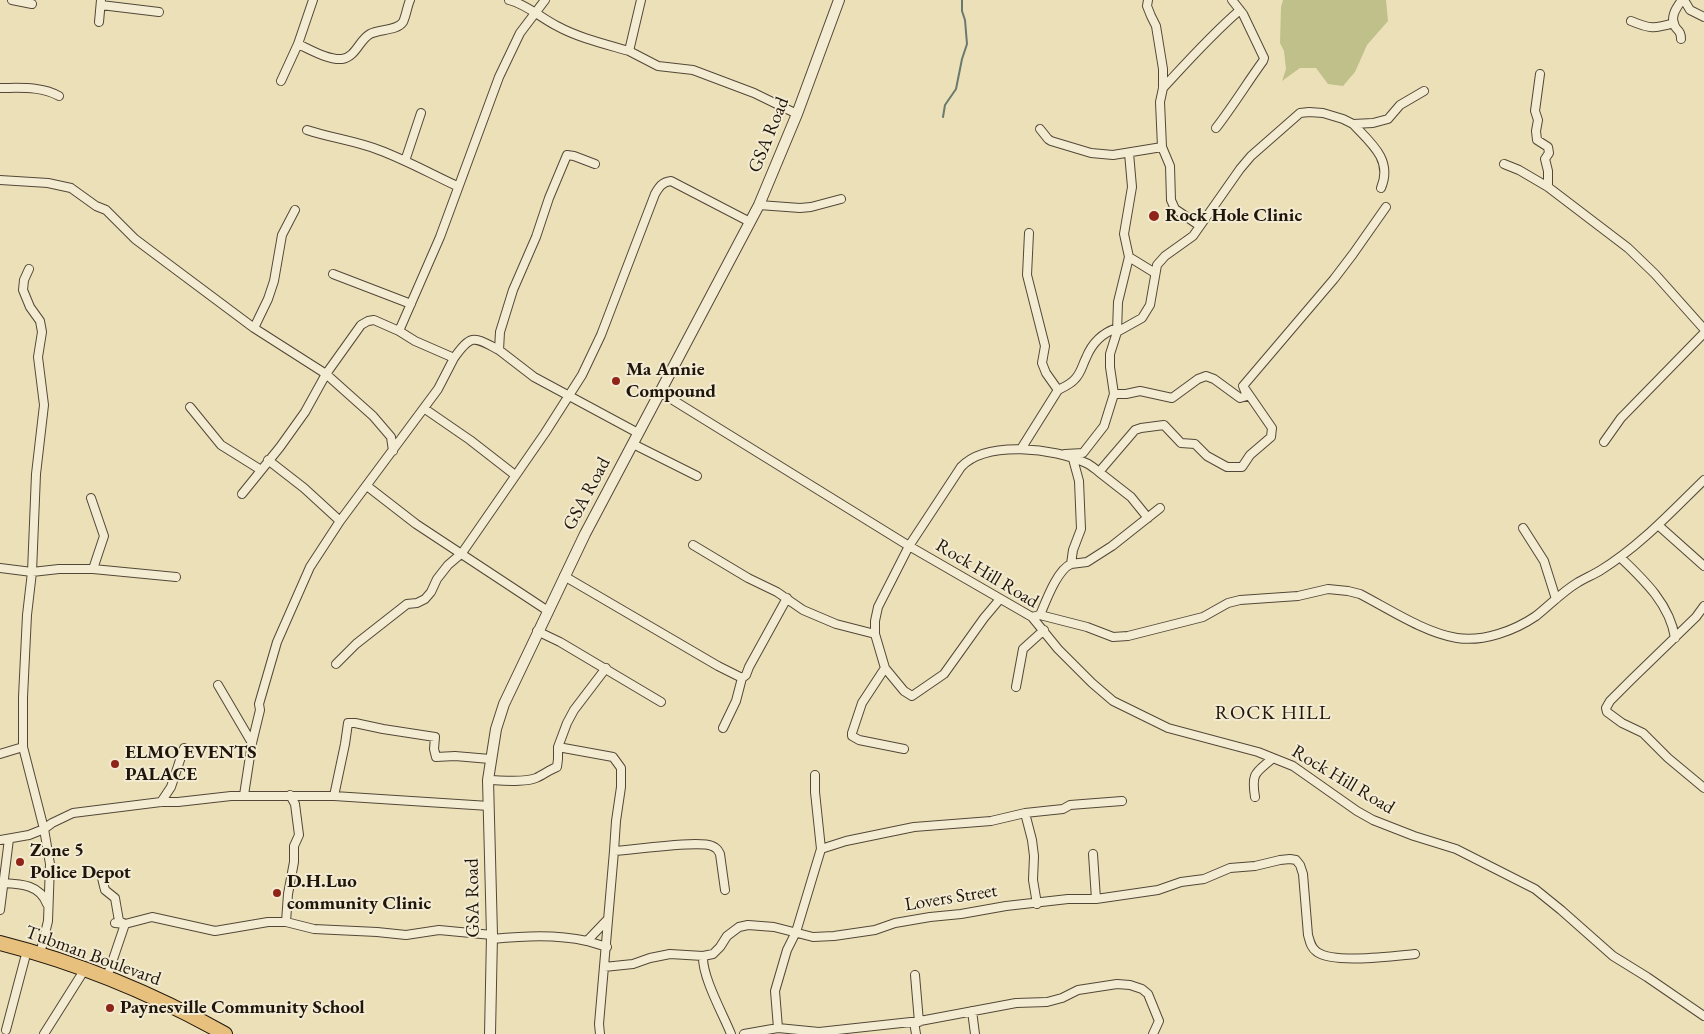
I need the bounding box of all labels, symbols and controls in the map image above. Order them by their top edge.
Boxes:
street label: GSA Road [744,94,794,176]
place label: Rock Hole Clinic [1165,205,1302,227]
marker: Rock Hole Clinic [1147,209,1161,223]
place label: Ma Annie Compound [626,359,716,403]
marker: Ma Annie Compound [610,375,622,387]
street label: GSA Road [558,454,616,534]
street label: Rock Hill Road [931,534,1043,614]
district label: ROCK HILL [1214,702,1332,726]
street label: Rock Hill Road [1287,740,1399,820]
place label: ELMO EVENTS PALACE [125,742,257,786]
marker: ELMO EVENTS PALACE [109,758,121,770]
place label: Zone 5 Police Depot [30,840,131,884]
marker: Zone 5 Police Depot [14,856,26,868]
street label: GSA Road [461,858,485,938]
place label: D.H.Luo community Clinic [287,871,431,915]
street label: Lovers Street [903,879,999,917]
marker: D.H.Luo community Clinic [271,887,283,899]
street label: Tubman Boulevard [22,921,164,991]
place label: Paynesville Community School [120,997,365,1019]
marker: Paynesville Community School [104,1002,116,1014]

